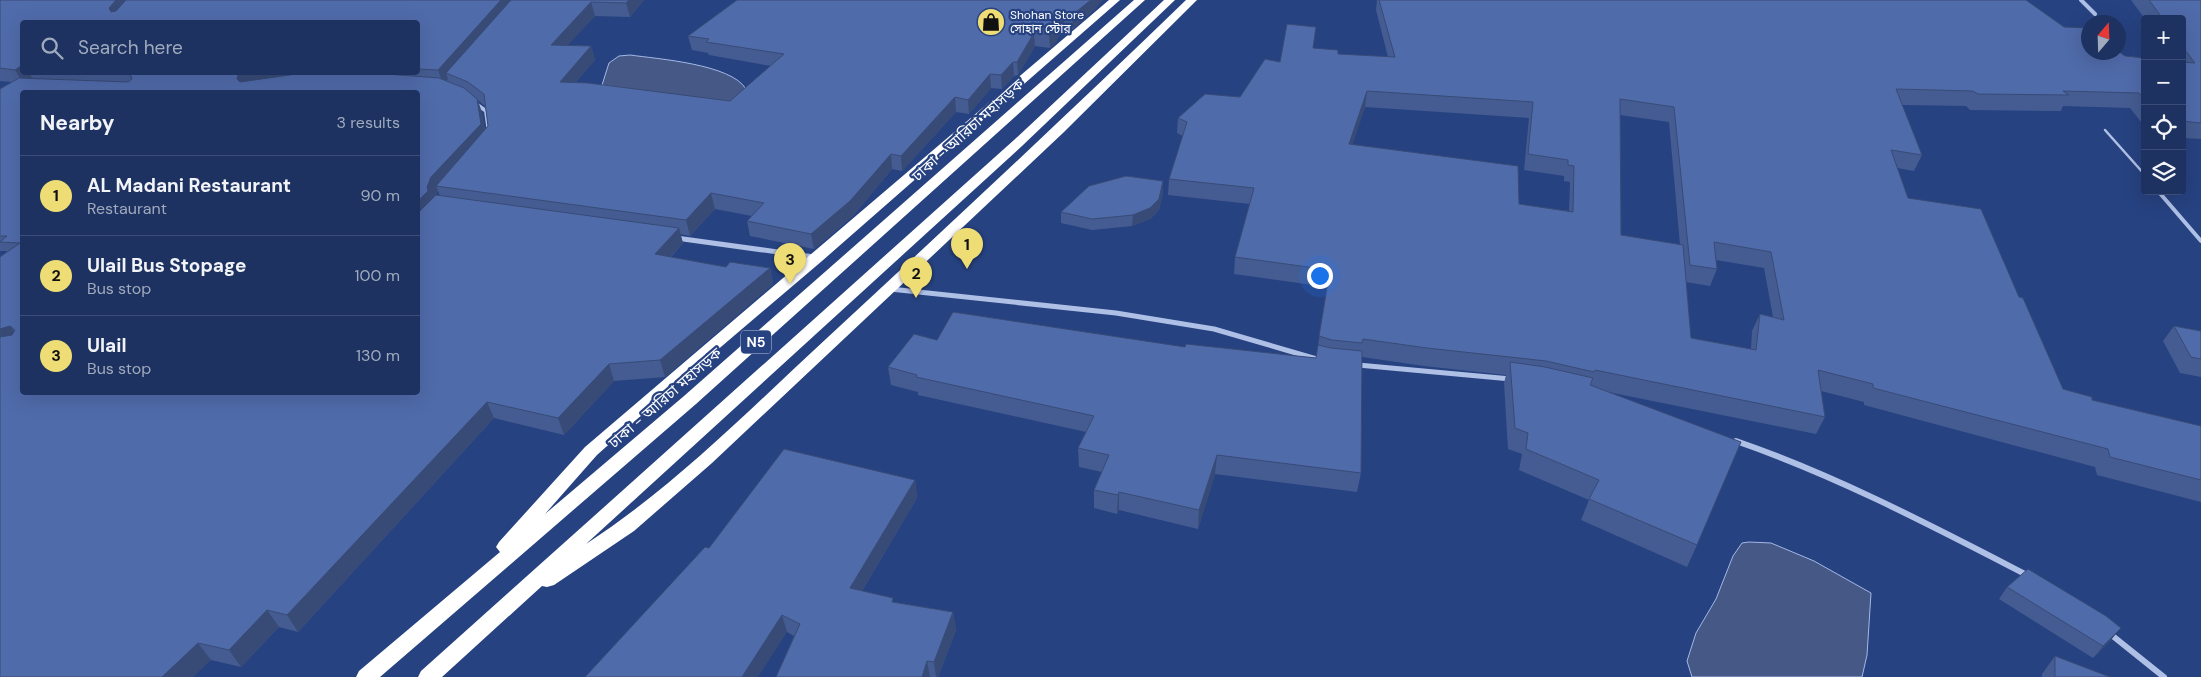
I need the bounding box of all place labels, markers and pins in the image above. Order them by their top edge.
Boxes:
shop icon: Shohan Store সোহান স্টোর [976,7,1006,37]
place label: Shohan Store সোহান স্টোর [1010,7,1084,37]
pin: 1 [951,228,983,269]
pin: 3 [774,243,806,284]
pin: 2 [900,257,932,298]

